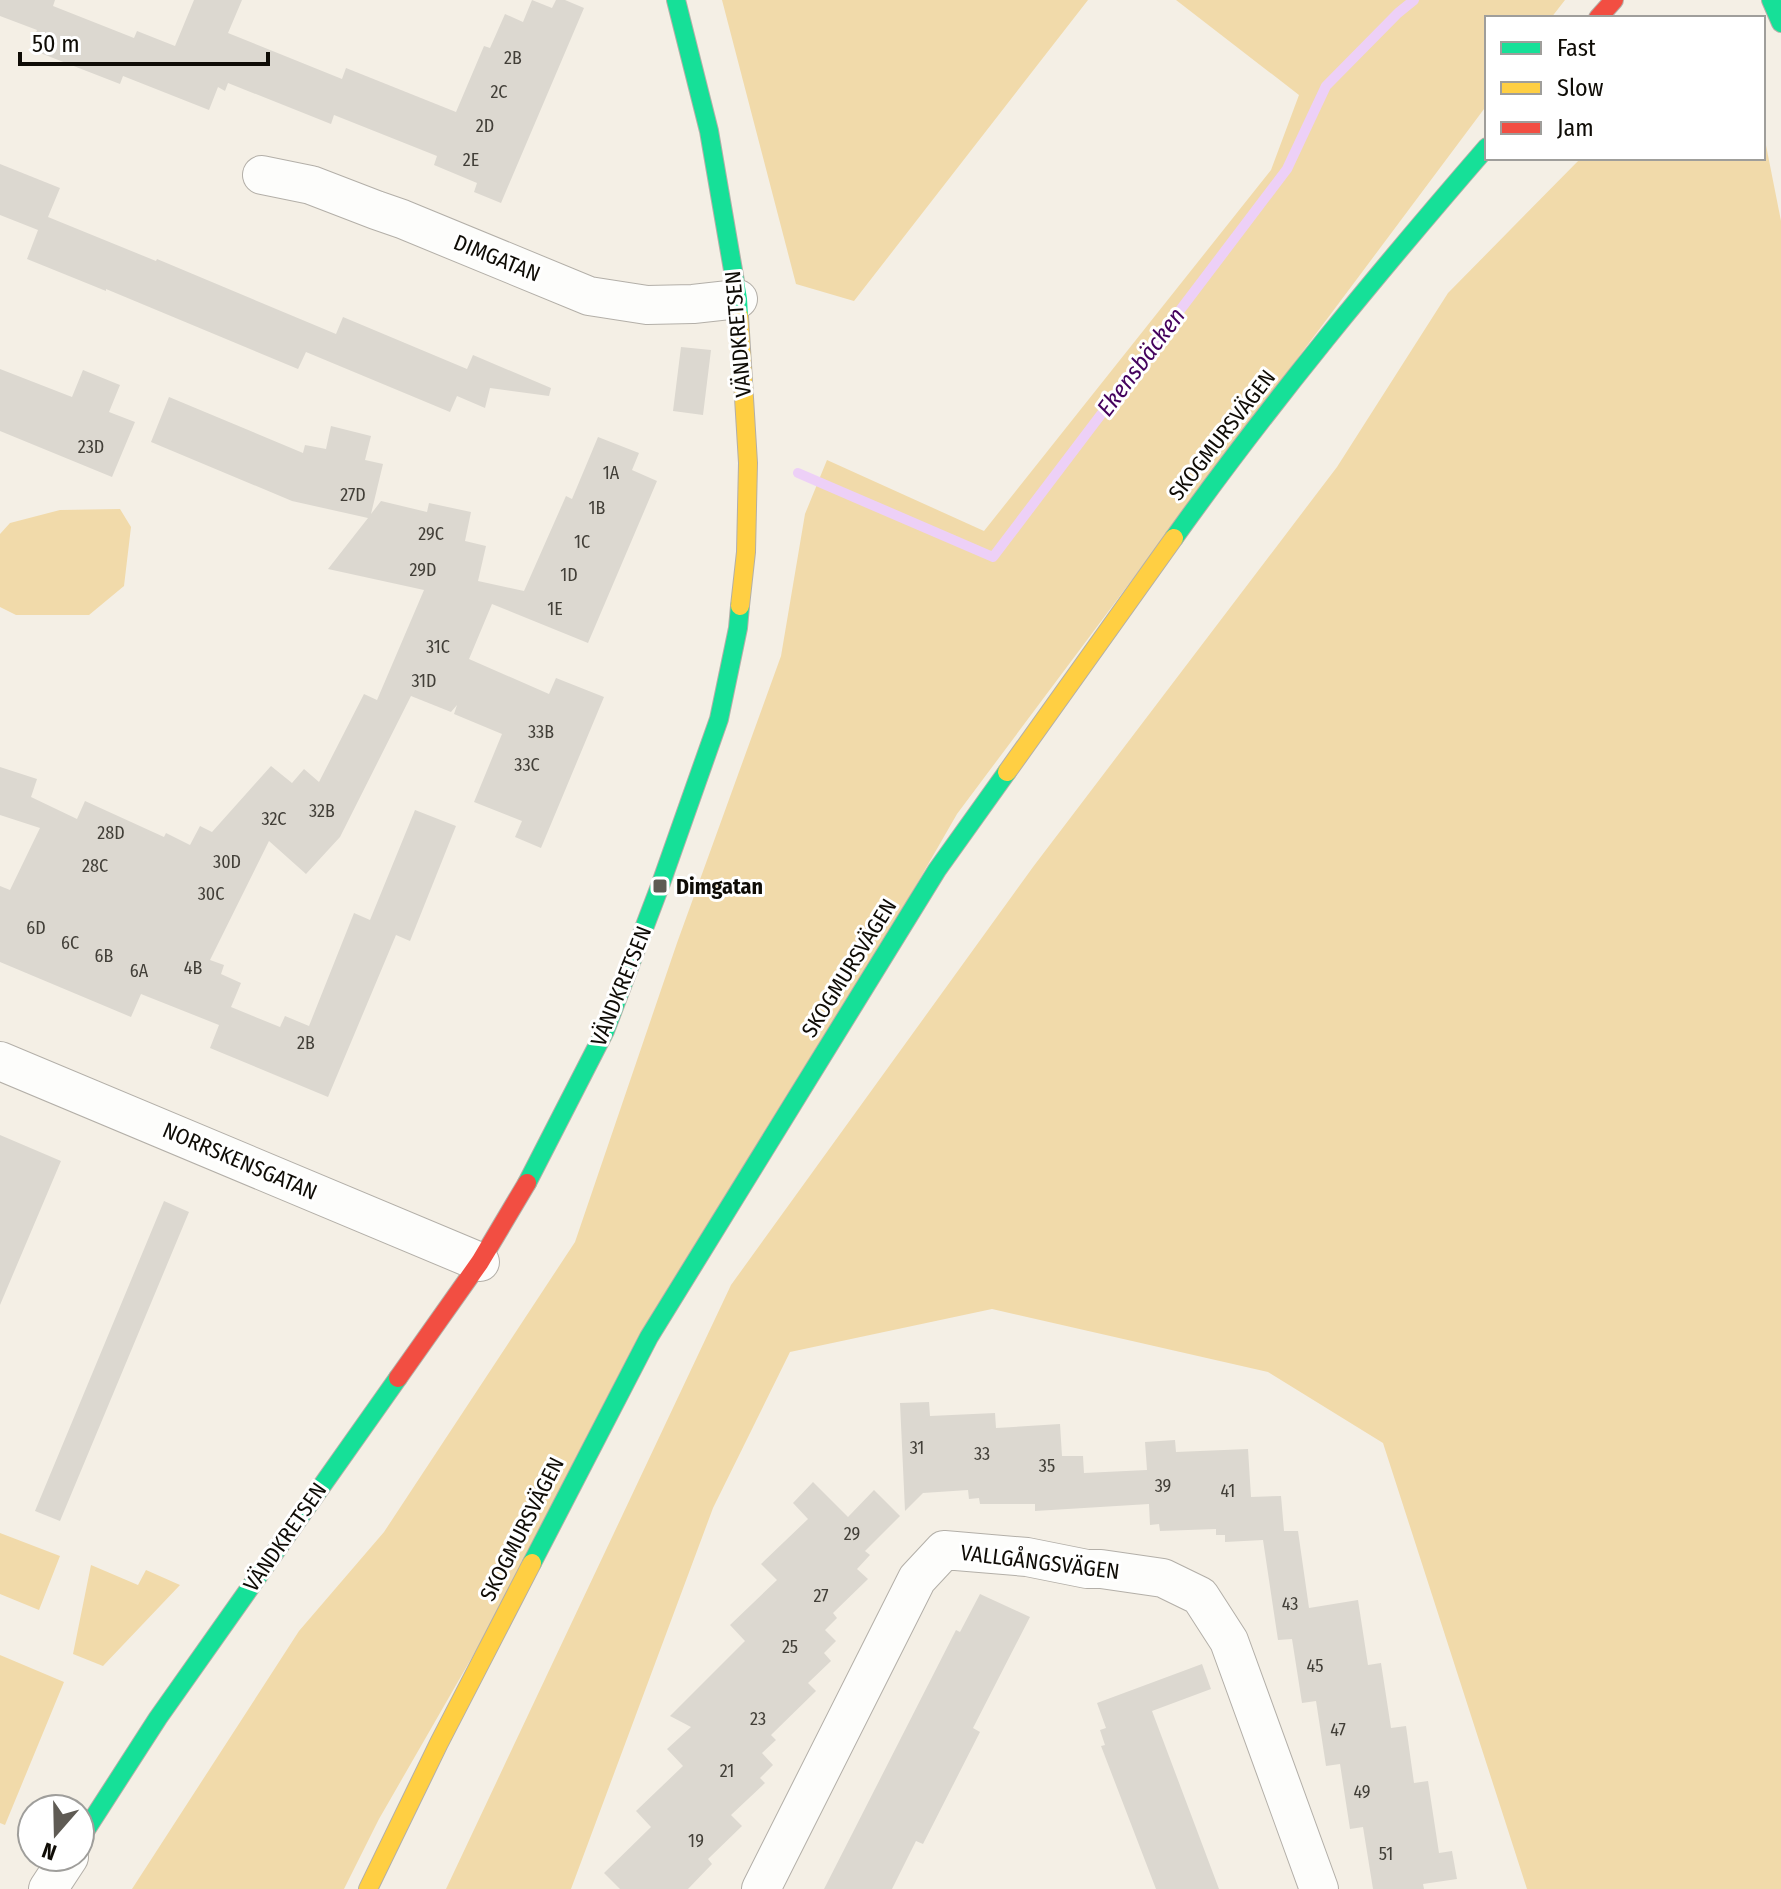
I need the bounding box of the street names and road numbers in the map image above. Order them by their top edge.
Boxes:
street label: DIMGATAN [450,228,544,288]
street label: VÄNDKRETSEN [719,270,757,398]
street label: SKOGMURSVÄGEN [1163,364,1281,506]
street label: SKOGMURSVÄGEN [796,894,902,1042]
street label: VÄNDKRETSEN [585,922,657,1050]
street label: NORRSKENSGATAN [159,1116,321,1206]
street label: SKOGMURSVÄGEN [474,1452,570,1606]
street label: VÄNDKRETSEN [238,1477,332,1597]
street label: VALLGÅNGSVÄGEN [959,1539,1121,1585]

